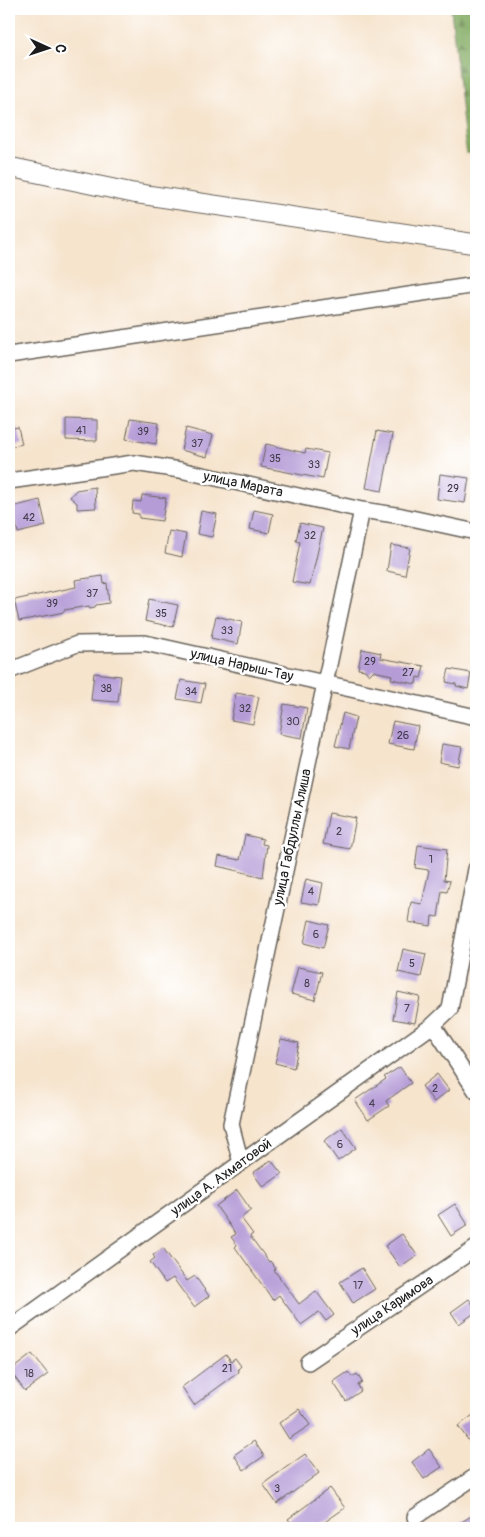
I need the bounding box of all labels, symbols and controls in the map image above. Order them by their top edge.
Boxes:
north arrow [22,22,72,72]
text: С [52,44,69,54]
house number: 41 [76,424,86,437]
house number: 39 [137,425,149,438]
house number: 37 [191,437,203,450]
house number: 35 [269,452,281,465]
house number: 33 [308,458,320,471]
street label: улица Марата [201,467,284,501]
house number: 29 [447,482,459,495]
house number: 42 [23,511,35,524]
house number: 32 [304,529,316,542]
house number: 37 [86,587,98,600]
house number: 39 [46,597,58,610]
house number: 35 [155,607,167,620]
house number: 33 [221,624,233,637]
street label: улица Нарыш-Тау [188,645,295,685]
house number: 29 [364,655,376,668]
house number: 27 [402,666,414,679]
house number: 38 [100,682,112,695]
house number: 34 [185,685,198,698]
house number: 32 [239,702,251,715]
house number: 30 [286,715,300,728]
house number: 26 [397,729,409,742]
street label: улица Габдуллы Алиша [269,767,315,908]
house number: 2 [336,825,342,838]
house number: 1 [429,853,433,866]
house number: 4 [308,885,315,898]
house number: 6 [313,928,319,941]
house number: 5 [409,957,415,970]
house number: 8 [304,977,310,990]
house number: 7 [404,1002,410,1015]
house number: 2 [432,1082,438,1095]
house number: 4 [369,1097,376,1110]
street label: улица А. Ахматовой [166,1135,275,1220]
house number: 6 [337,1138,343,1151]
street label: улица Каримова [347,1271,436,1339]
house number: 17 [353,1279,363,1292]
house number: 21 [222,1362,232,1375]
house number: 18 [24,1367,34,1380]
house number: 3 [274,1482,280,1495]

